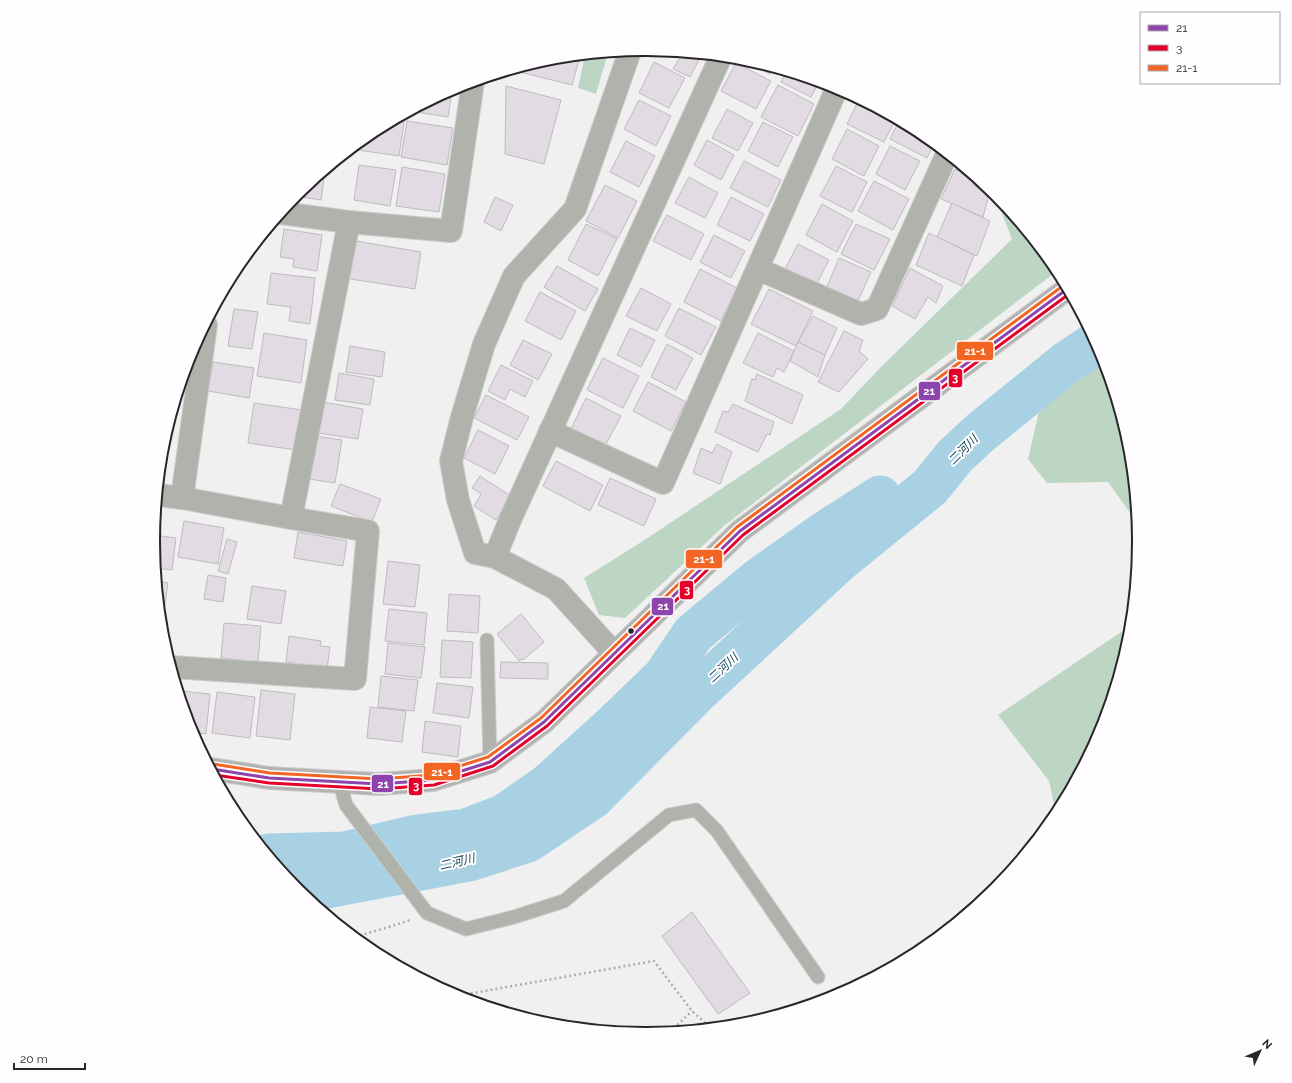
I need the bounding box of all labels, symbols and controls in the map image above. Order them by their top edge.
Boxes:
legend [1140,12,1280,84]
text: 21 [1176,21,1187,35]
text: 3 [1176,41,1182,55]
text: 21-1 [1176,61,1197,75]
line badge: 21-1 [956,341,994,361]
text: 21-1 [964,345,986,358]
line badge: 3 [948,368,963,388]
text: 3 [952,372,958,385]
line badge: 21 [918,381,941,401]
text: 21 [923,385,935,398]
water label: 二河川 [945,431,982,468]
line badge: 21-1 [685,549,723,569]
text: 21-1 [693,553,715,566]
line badge: 3 [679,580,694,600]
text: 3 [684,584,690,597]
line badge: 21 [651,597,674,616]
text: 21 [657,600,669,613]
unlabelled marker [626,626,636,636]
water label: 二河川 [705,649,742,685]
line badge: 21-1 [423,762,461,781]
text: 21-1 [431,766,453,779]
line badge: 21 [371,774,394,793]
line badge: 3 [408,777,423,796]
text: 21 [377,778,389,791]
text: 3 [413,780,419,793]
water label: 二河川 [438,851,478,873]
north arrow [1240,1031,1280,1071]
text: N [1259,1037,1274,1052]
scale bar [14,1045,85,1071]
text: 20 m [20,1052,48,1066]

